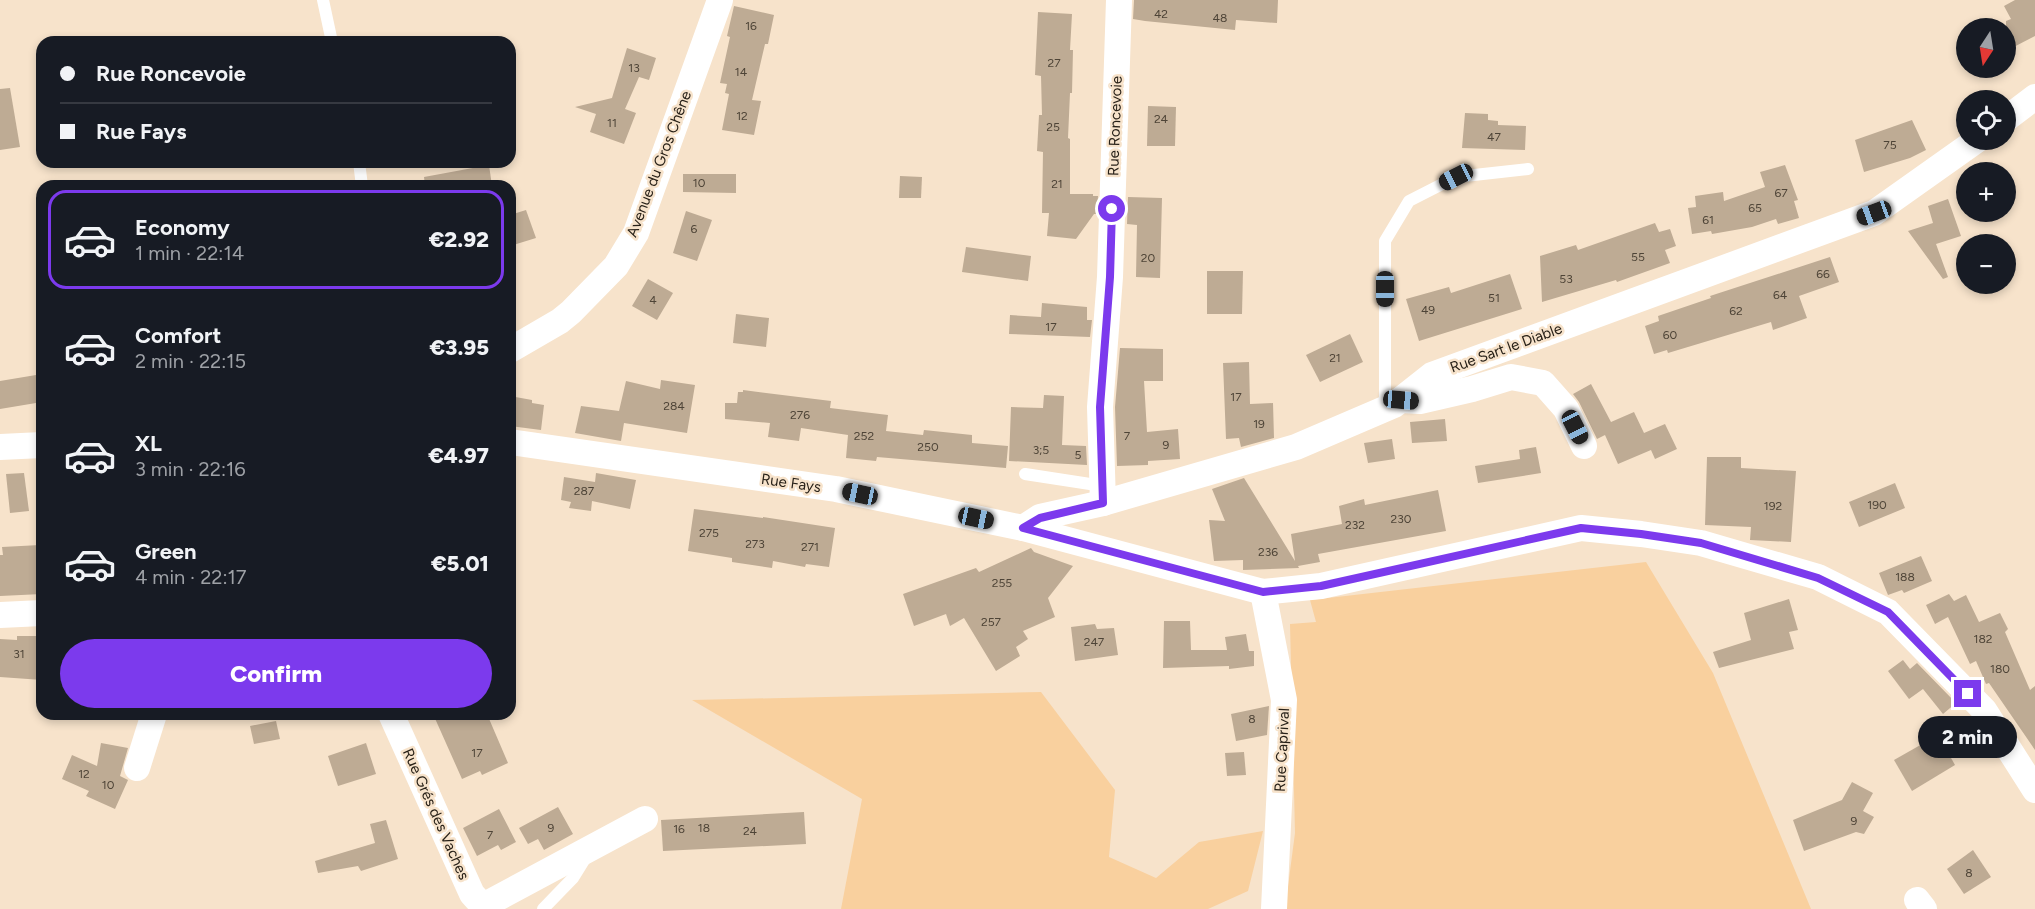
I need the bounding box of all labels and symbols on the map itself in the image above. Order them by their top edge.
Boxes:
house number: 42 [1154,7,1168,21]
house number: 48 [1213,11,1227,25]
north arrow [1956,18,2016,78]
house number: 16 [745,19,757,33]
house number: 27 [1047,56,1061,70]
house number: 13 [628,61,640,75]
house number: 14 [735,65,748,79]
street label: Rue Roncevoie [1104,76,1126,176]
street label: Avenue du Gros Chêne [623,88,695,240]
house number: 12 [736,109,748,123]
house number: 24 [1154,112,1169,126]
house number: 11 [607,116,617,130]
house number: 25 [1046,120,1060,134]
house number: 47 [1487,130,1501,144]
house number: 75 [1883,138,1897,152]
car [1436,161,1476,193]
house number: 10 [693,176,706,190]
house number: 21 [1051,177,1063,191]
house number: 67 [1774,186,1788,200]
route start [1098,195,1125,222]
car [1854,198,1894,228]
house number: 65 [1748,201,1762,215]
house number: 61 [1702,213,1714,227]
house number: 6 [691,222,698,236]
house number: 55 [1631,250,1645,264]
house number: 20 [1141,251,1156,265]
house number: 66 [1816,267,1830,281]
car [1376,271,1394,307]
house number: 53 [1559,272,1573,286]
house number: 64 [1773,288,1788,302]
house number: 51 [1488,291,1500,305]
house number: 4 [649,293,657,307]
house number: 49 [1421,303,1435,317]
house number: 62 [1729,304,1743,318]
street label: Rue Sart le Diable [1448,319,1564,377]
house number: 17 [1045,320,1057,334]
house number: 60 [1663,328,1678,342]
house number: 21 [1329,351,1341,365]
car [1382,389,1420,411]
house number: 17 [1230,390,1242,404]
house number: 284 [663,399,685,413]
car [1559,407,1591,447]
house number: 276 [790,408,810,422]
house number: 19 [1253,417,1265,431]
house number: 252 [854,429,874,443]
house number: 7 [1124,429,1131,443]
house number: 9 [1163,438,1170,452]
house number: 250 [917,440,939,454]
house number: 3;5 [1033,443,1049,457]
house number: 5 [1075,448,1082,462]
street label: Rue Fays [760,470,822,496]
car [841,481,879,507]
house number: 287 [574,484,595,498]
house number: 190 [1867,498,1887,512]
house number: 192 [1764,499,1782,513]
car [957,505,995,531]
house number: 230 [1391,512,1412,526]
house number: 232 [1345,518,1365,532]
house number: 275 [699,526,719,540]
house number: 273 [745,537,765,551]
house number: 271 [801,540,819,554]
house number: 236 [1258,545,1278,559]
house number: 188 [1895,570,1915,584]
house number: 255 [992,576,1012,590]
house number: 257 [981,615,1002,629]
house number: 182 [1973,632,1993,646]
house number: 247 [1084,635,1105,649]
house number: 31 [13,647,25,661]
house number: 180 [1990,662,2010,676]
route end [1954,680,1981,707]
street label: Rue Caprival [1271,708,1293,792]
house number: 8 [1248,712,1256,726]
callout: 2 min [1918,715,2018,757]
street label: Rue Grés des Vaches [399,746,473,882]
house number: 17 [471,746,483,760]
house number: 12 [78,767,90,781]
house number: 10 [102,778,115,792]
house number: 9 [1851,814,1858,828]
house number: 9 [548,821,555,835]
house number: 18 [698,821,710,835]
house number: 16 [673,822,685,836]
house number: 24 [743,824,758,838]
house number: 7 [487,828,494,842]
house number: 8 [1965,866,1973,880]

